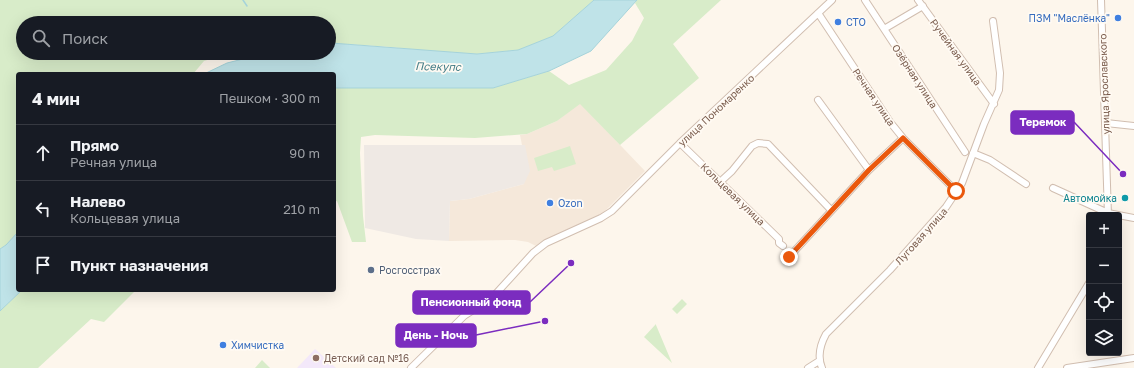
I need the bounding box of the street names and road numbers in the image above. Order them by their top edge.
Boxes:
street label: Ручейная улица [928,16,984,88]
street label: улица Ярославского [1096,33,1112,135]
street label: Озёрная улица [890,42,940,110]
street label: Речная улица [850,66,898,128]
street label: улица Пономаренко [675,72,757,148]
street label: Кольцевая улица [698,160,768,228]
street label: Луговая улица [892,205,950,267]

